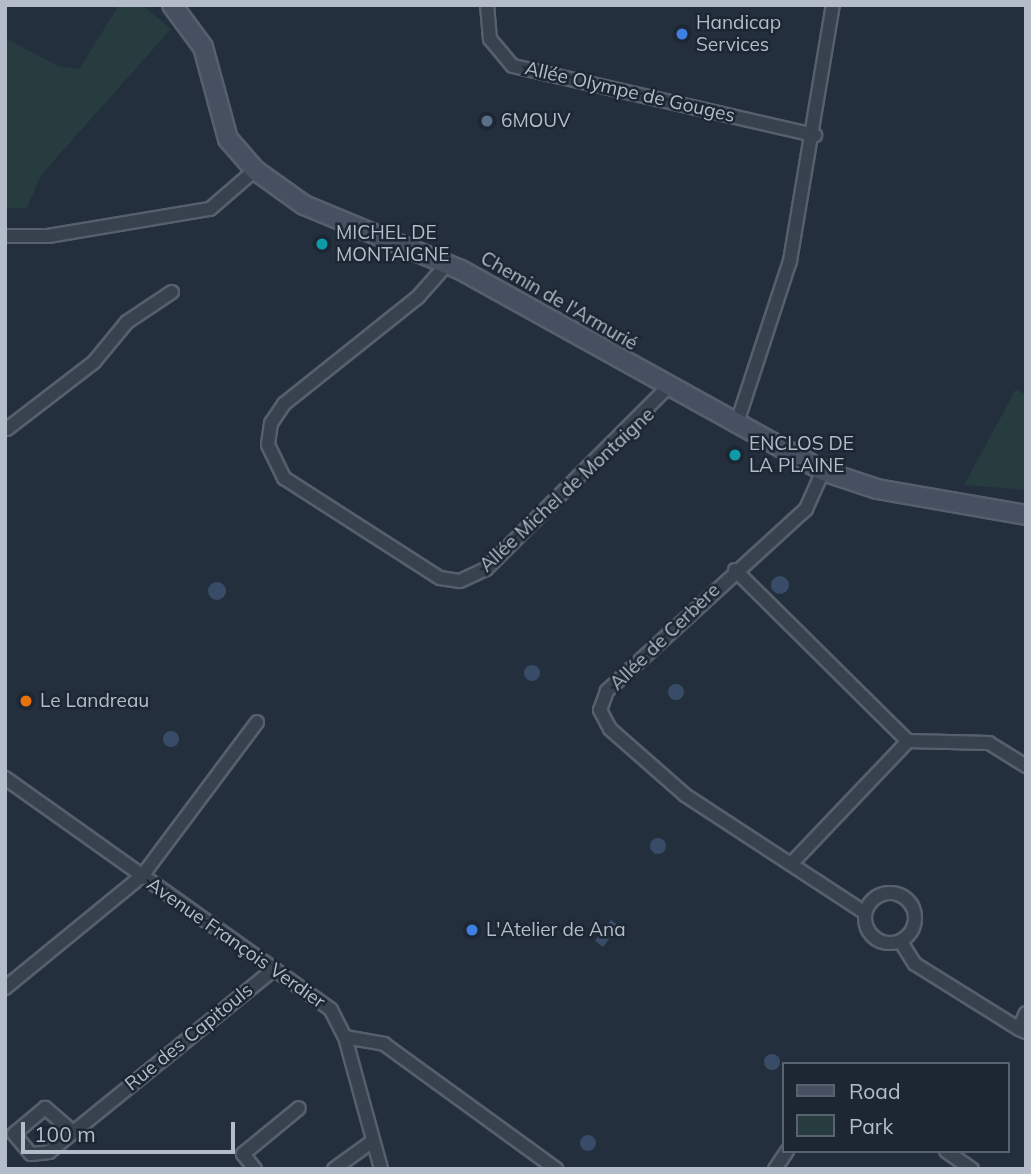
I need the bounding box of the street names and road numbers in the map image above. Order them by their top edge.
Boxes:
street label: Allée Olympe de Gouges [523,57,737,127]
street label: Chemin de l'Armurié [476,247,642,355]
street label: Allée Michel de Montaigne [475,403,659,577]
street label: Allée de Cerbère [605,579,725,695]
street label: Avenue François Verdier [142,873,330,1013]
street label: Rue des Capitouls [120,978,258,1096]

